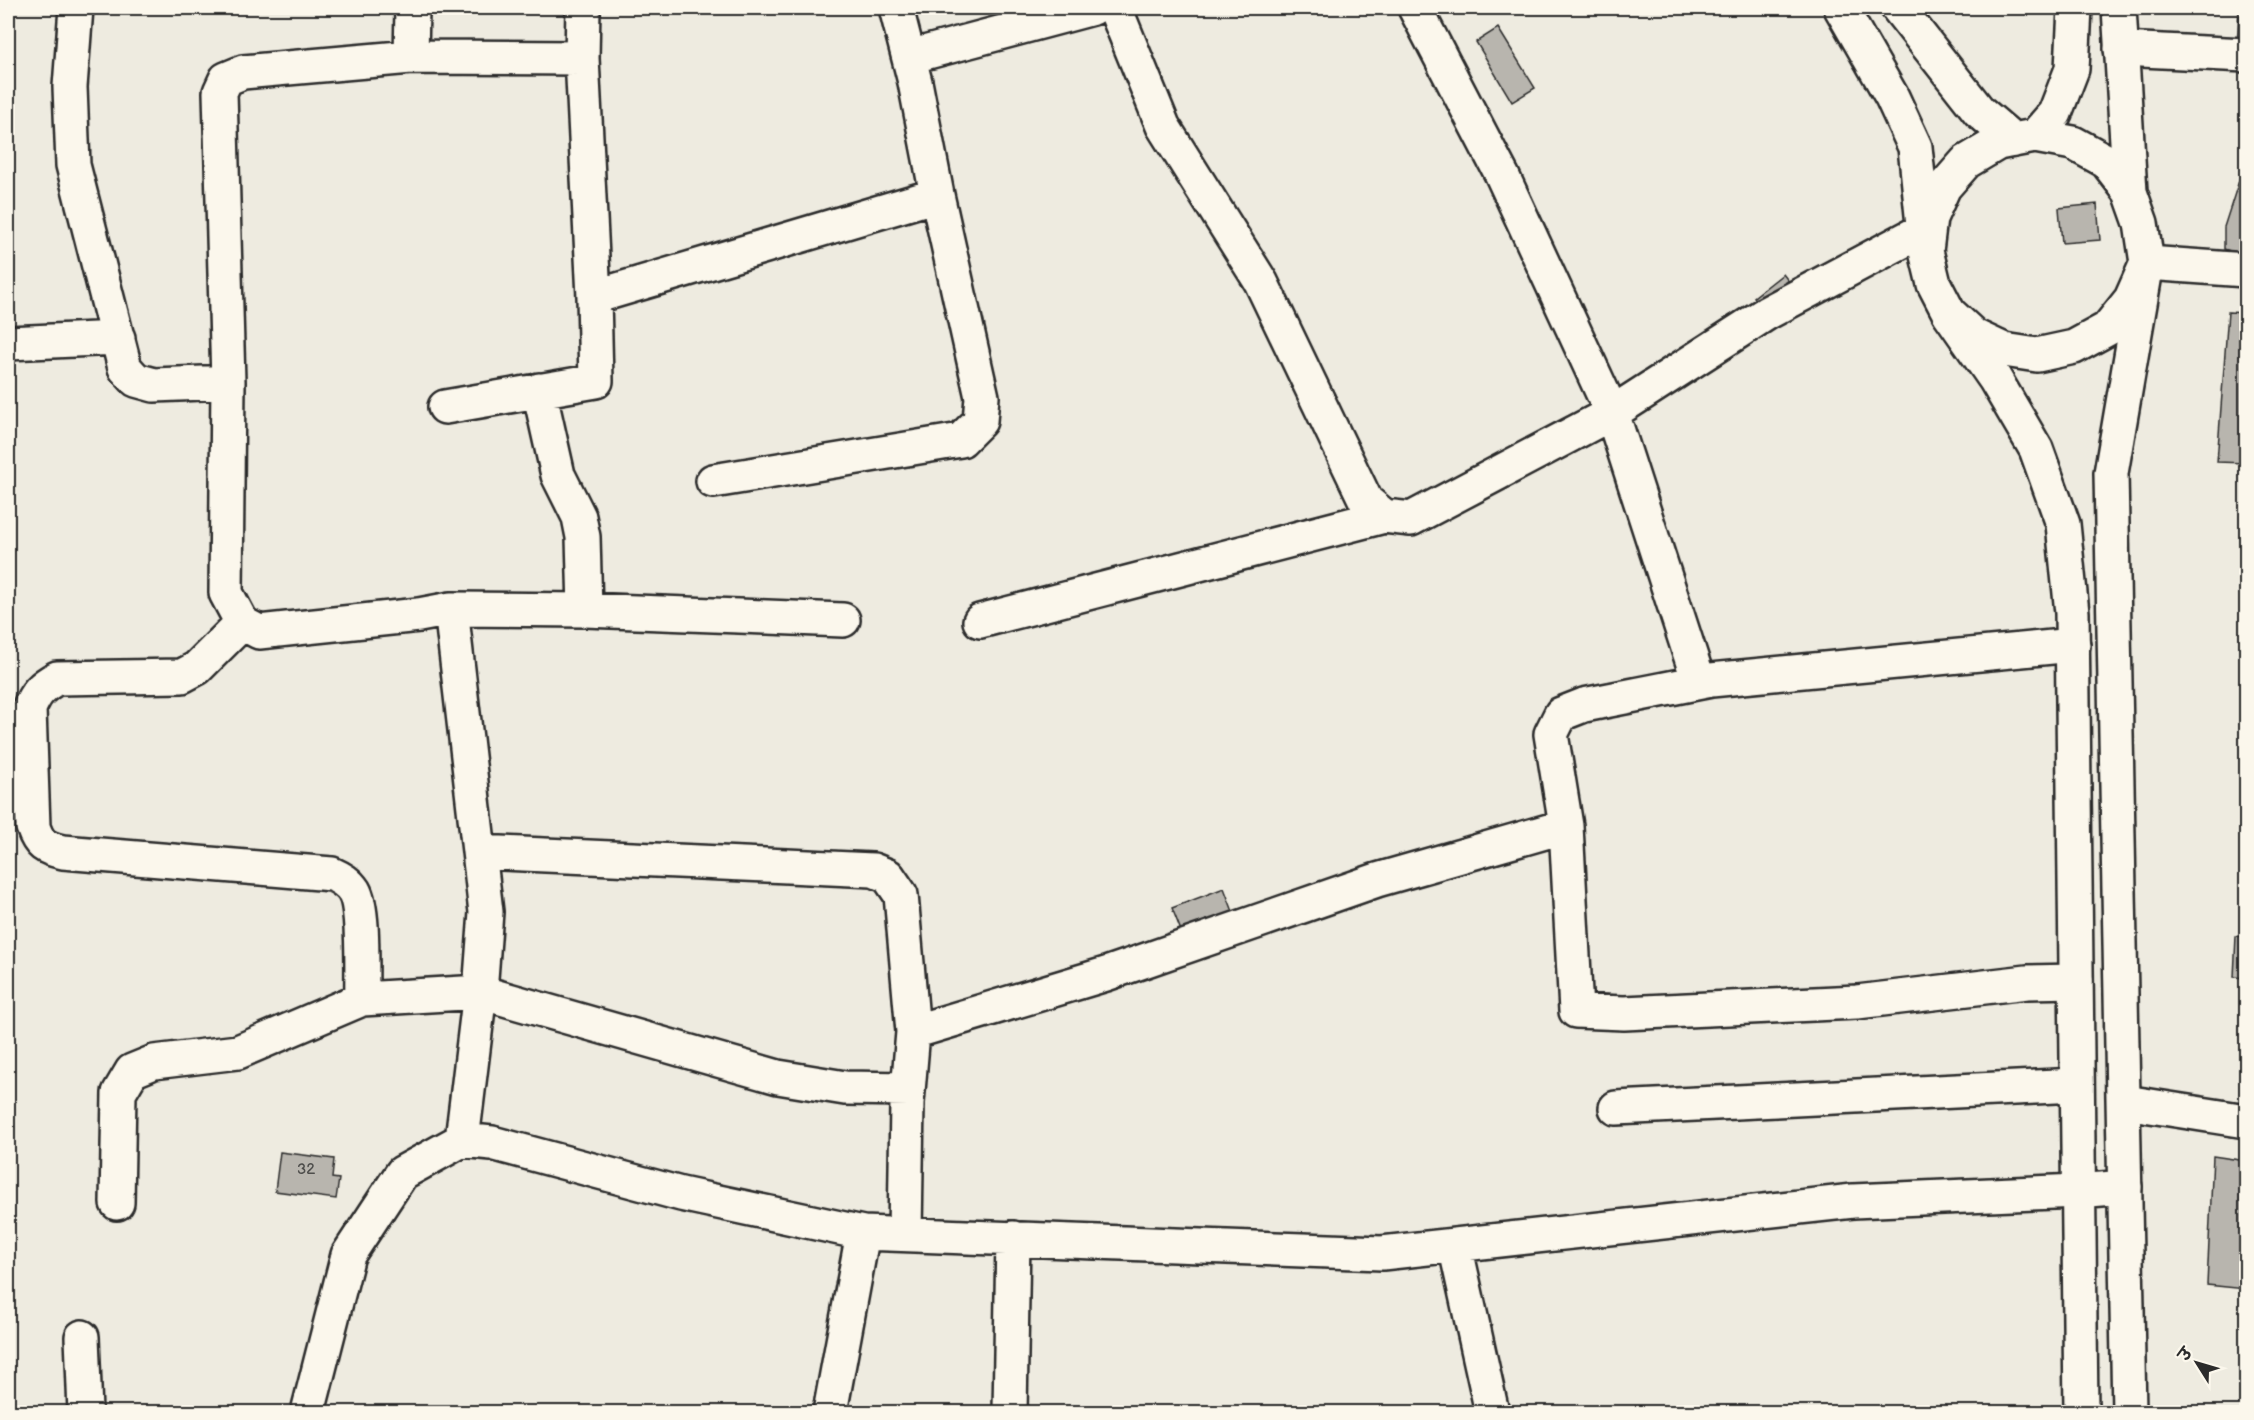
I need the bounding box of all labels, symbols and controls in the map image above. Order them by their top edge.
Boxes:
house number: 32 [297,1160,315,1179]
north arrow [2167,1333,2227,1393]
text: उ [2174,1344,2198,1366]

